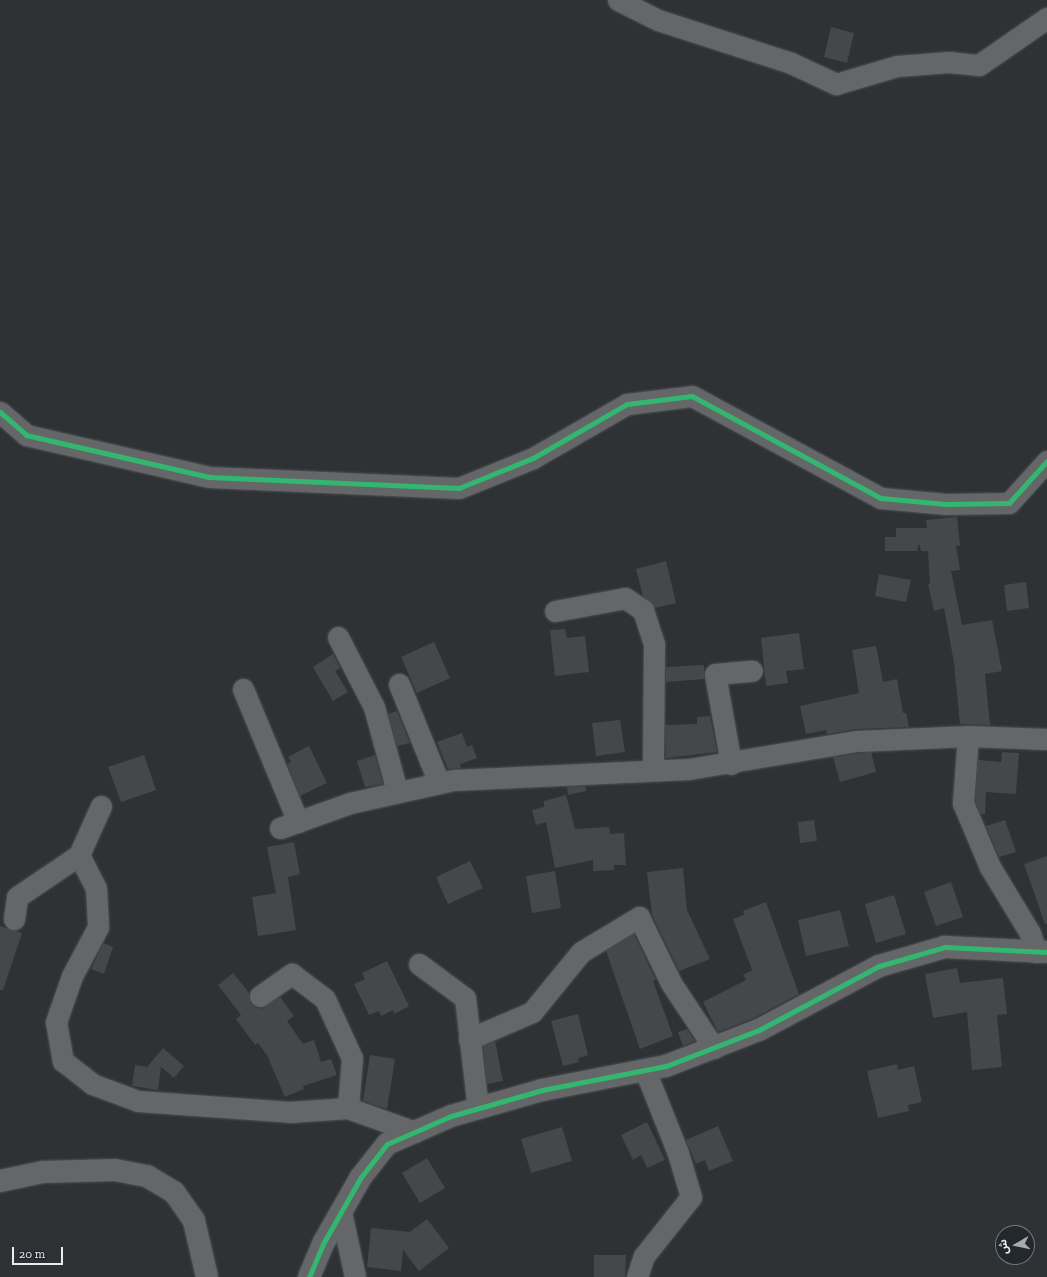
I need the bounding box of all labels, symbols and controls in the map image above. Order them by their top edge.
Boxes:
north arrow [995,1225,1035,1265]
text: ش [996,1238,1011,1255]
scale bar [14,1239,65,1265]
text: 20 m [19,1247,45,1261]

